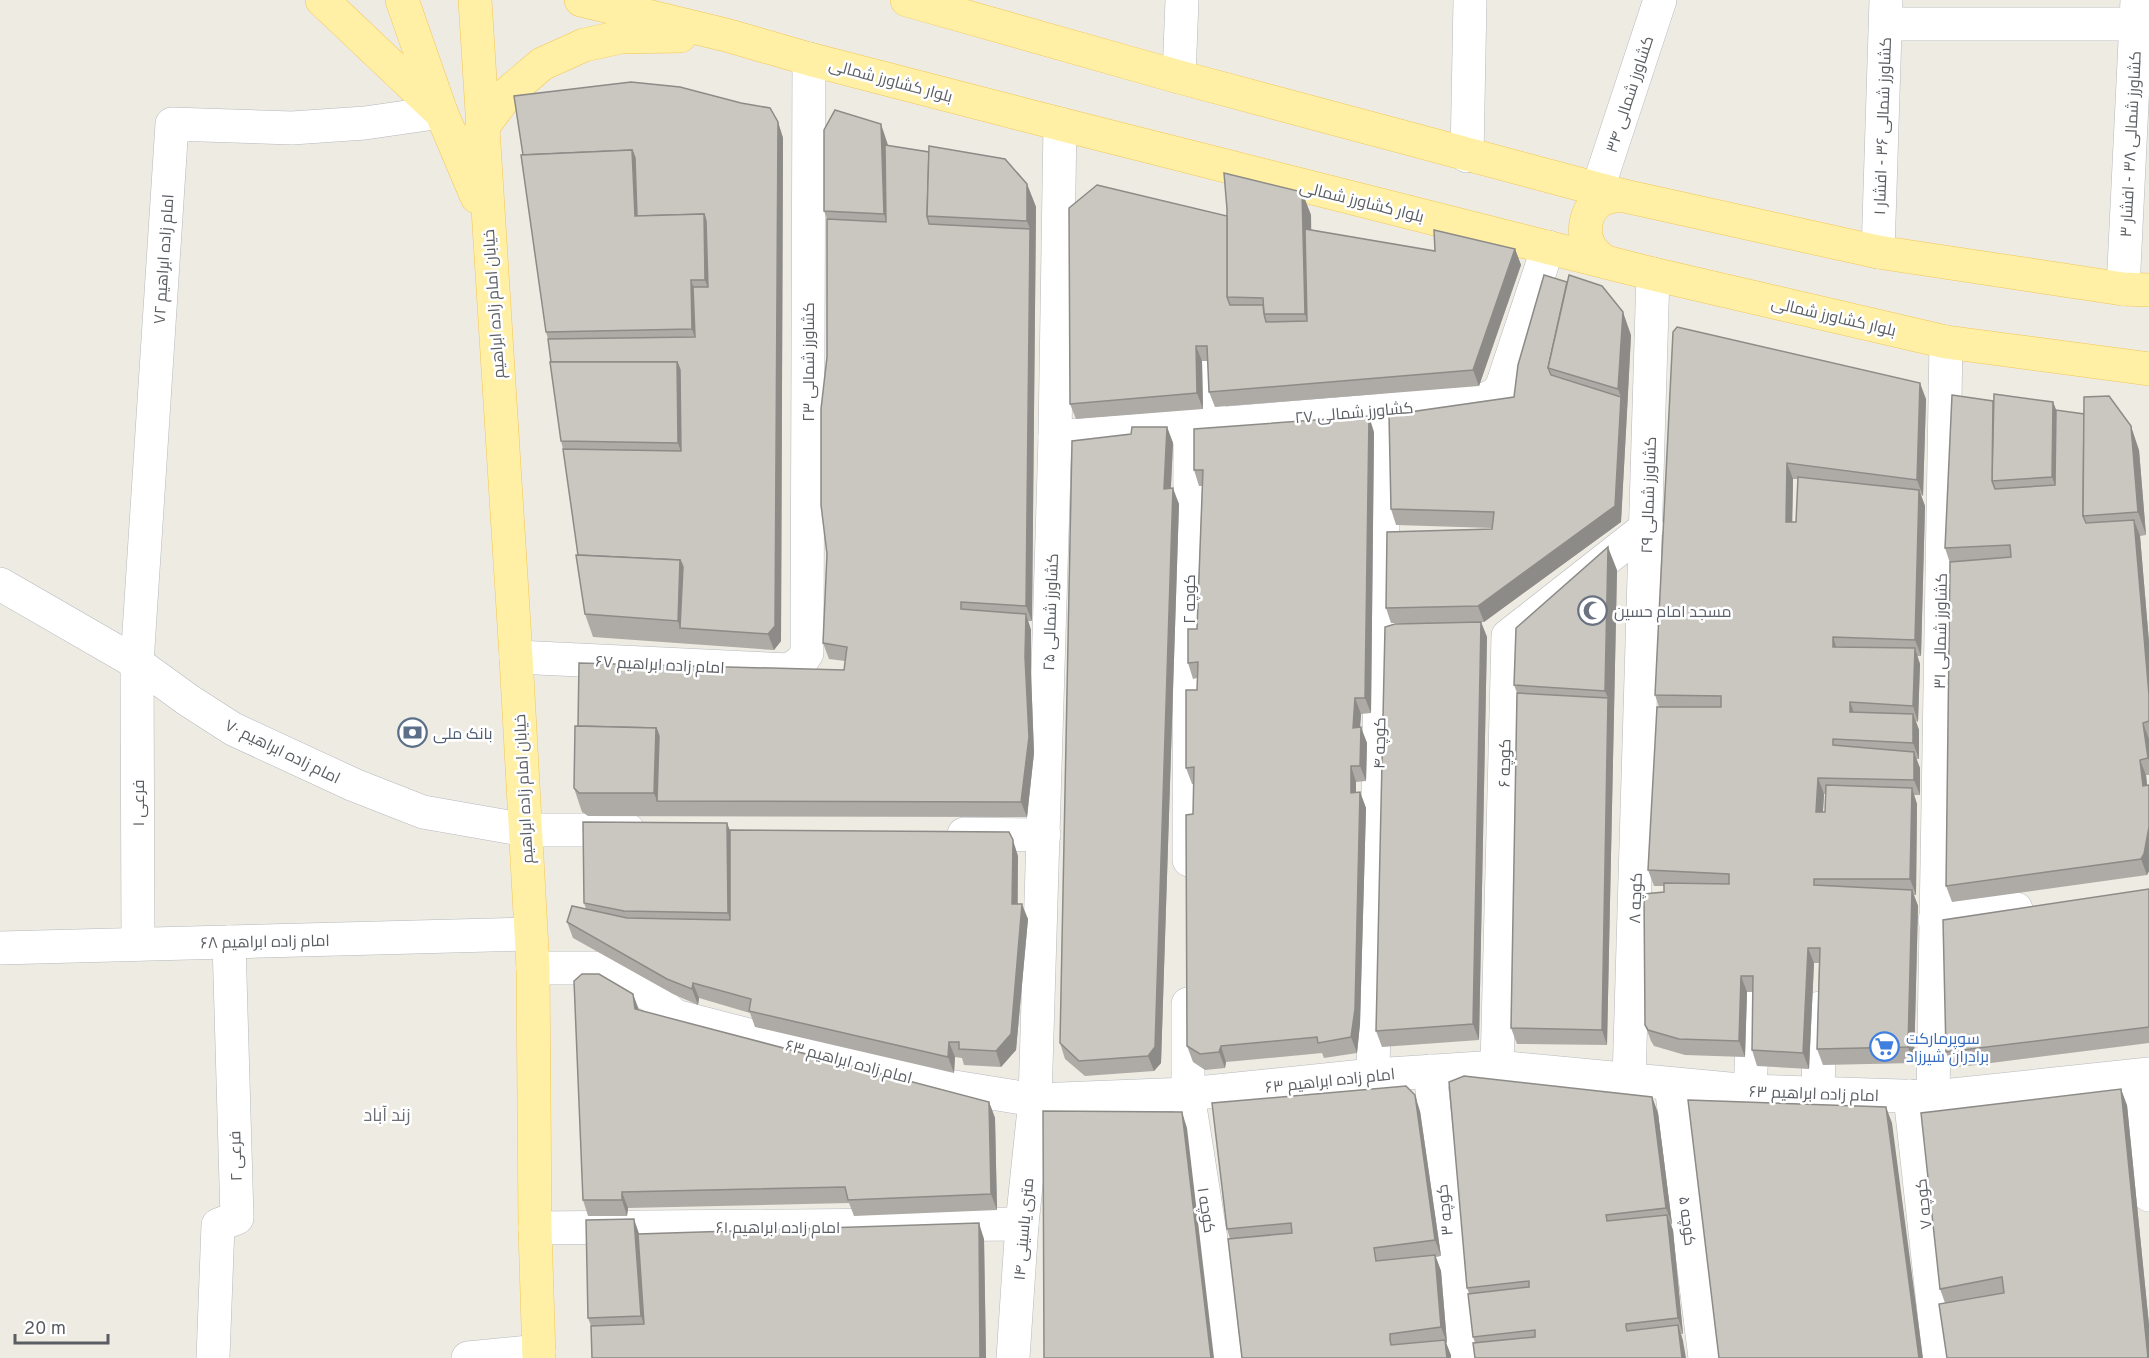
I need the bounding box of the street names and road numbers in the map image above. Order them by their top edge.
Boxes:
street label: کشاورز شمالی ۳۴ [1603,34,1659,156]
street label: کشاورز شمالی ۳۶ - افشار ۱ [1871,37,1897,215]
street label: کشاورز شمالی ۳۸ - افشار ۳ [2117,50,2147,238]
street label: بلوار کشاورز شمالی [826,56,955,108]
street label: بلوار کشاورز شمالی [1297,178,1426,228]
street label: امام زاده ابراهیم ۷۲ [150,193,180,325]
street label: خیابان امام زاده ابراهیم [480,228,510,379]
street label: بلوار کشاورز شمالی [1769,294,1898,342]
street label: کشاورز شمالی ۲۳ [800,302,820,422]
street label: کشاورز شمالی ۲۷ [1294,399,1414,429]
street label: کشاورز شمالی ۲۹ [1638,436,1662,554]
street label: کشاورز شمالی ۲۵ [1040,553,1064,671]
street label: کشاورز شمالی ۳۱ [1931,573,1953,689]
street label: کوچه ۲ [1181,574,1201,624]
street label: امام زاده ابراهیم ۶۷ [595,653,725,679]
street label: خیابان امام زاده ابراهیم [511,714,539,864]
street label: امام زاده ابراهیم ۷۰ [221,716,343,789]
street label: کوچه ۴ [1371,717,1391,769]
street label: کوچه ۶ [1496,738,1516,788]
street label: فرعی ۱ [130,780,150,826]
street label: کوچه ۸ [1626,872,1648,924]
street label: امام زاده ابراهیم ۶۸ [200,932,330,954]
street label: امام زاده ابراهیم ۶۳ [783,1036,914,1089]
street label: امام زاده ابراهیم ۶۳ [1264,1065,1396,1099]
street label: امام زاده ابراهیم ۶۳ [1748,1083,1879,1107]
street label: فرعی ۲ [226,1130,248,1181]
street label: ۱۴ متری یاسینی [1011,1177,1039,1281]
street label: کوچه ۷ [1912,1177,1938,1230]
street label: کوچه ۳ [1433,1183,1459,1237]
street label: کوچه ۱ [1192,1186,1219,1235]
street label: کوچه ۵ [1673,1195,1699,1247]
street label: امام زاده ابراهیم ۶۱ [716,1219,840,1239]

